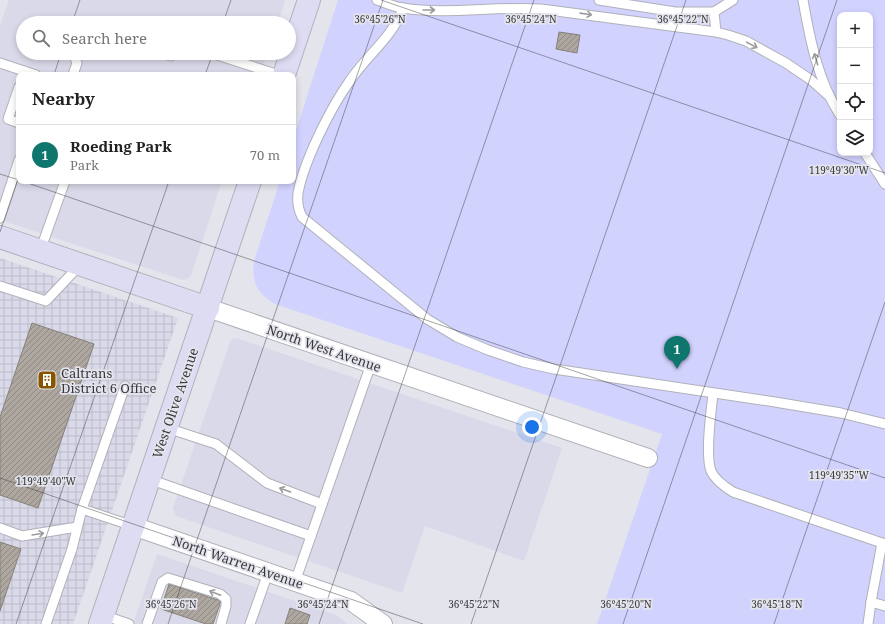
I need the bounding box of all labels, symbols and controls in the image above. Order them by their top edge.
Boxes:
one-way arrow [422,6,435,14]
one-way arrow [579,10,592,18]
text: 36°45'26"N [354,12,406,26]
text: 36°45'24"N [505,12,557,26]
text: 36°45'22"N [657,12,709,26]
map controls [837,12,873,156]
button: + [837,12,873,48]
search box [16,16,296,60]
icon: search [30,27,52,49]
text: Search here [62,28,147,48]
one-way arrow [746,41,758,49]
button: − [837,48,873,84]
one-way arrow [812,53,819,66]
button: locate [837,84,873,120]
text: Nearby [32,87,95,110]
button: layers [837,120,873,156]
text: Roeding Park [70,136,172,156]
text: 1 [41,146,49,164]
text: 70 m [250,146,280,164]
text: Park [70,156,99,174]
text: 119°49'30"W [809,163,869,177]
street label: North West Avenue [264,320,384,376]
pin: 1 [664,336,690,369]
street label: West Olive Avenue [148,345,202,461]
place label: Caltrans District 6 Office [61,364,156,397]
building icon: Caltrans District 6 Office [36,369,58,391]
your location [522,417,542,437]
text: 119°49'35"W [809,468,869,482]
text: 119°49'40"W [16,474,76,488]
one-way arrow [280,486,292,494]
one-way arrow [31,529,44,537]
street label: North Warren Avenue [170,531,306,593]
one-way arrow [209,588,221,596]
text: 36°45'26"N [145,597,197,611]
text: 36°45'24"N [297,597,349,611]
text: 36°45'22"N [448,597,500,611]
text: 36°45'20"N [600,597,652,611]
text: 36°45'18"N [751,597,803,611]

